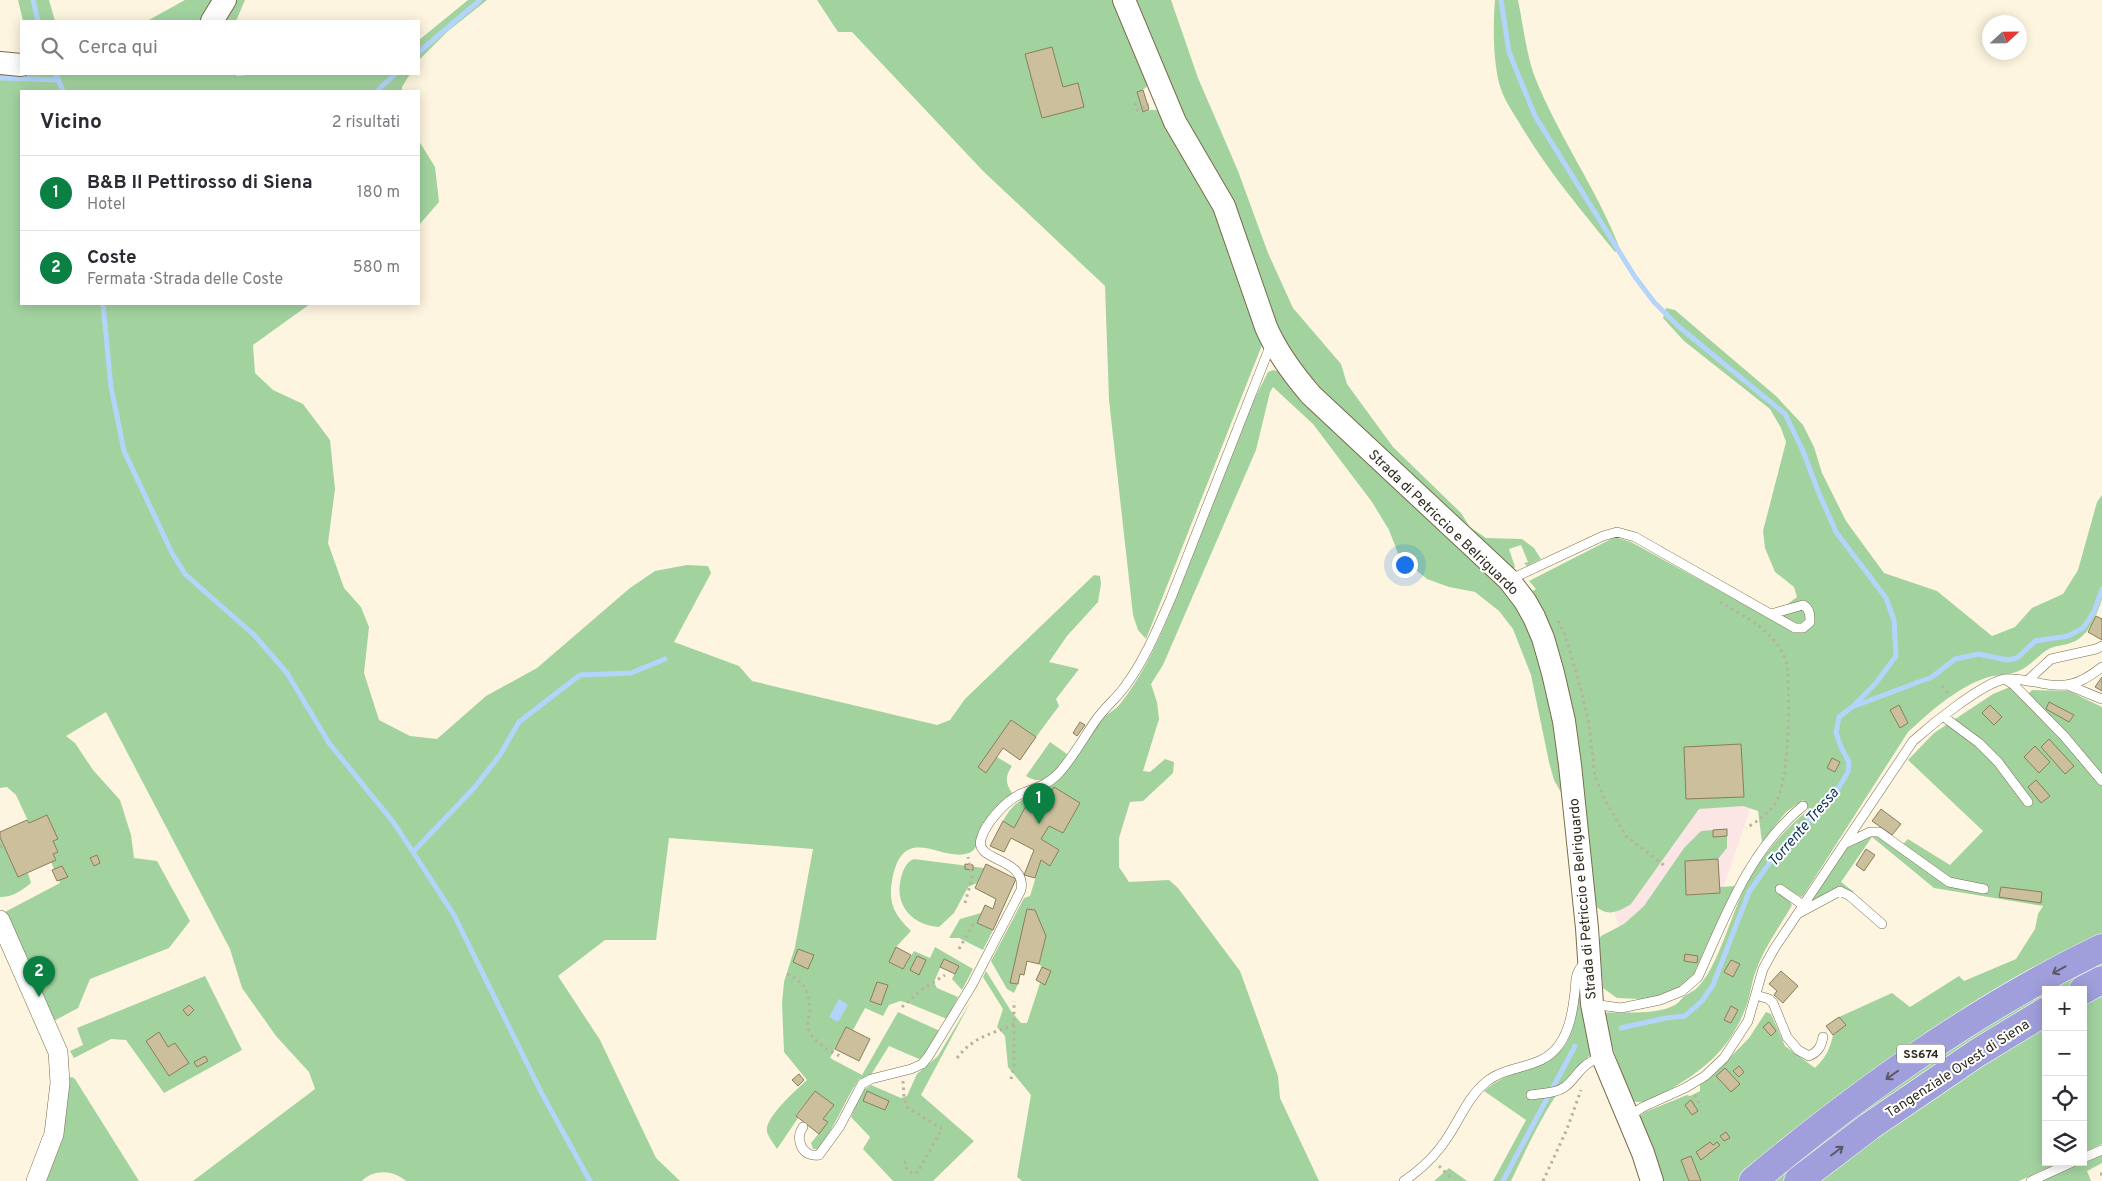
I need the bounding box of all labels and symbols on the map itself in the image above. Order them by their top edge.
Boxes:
north arrow [1982,15,2027,60]
street label: Strada di Petriccio e Belriguardo [1364,447,1522,600]
your location [1392,552,1418,578]
pin: 1 [1023,783,1055,824]
water label: Torrente Tressa [1765,784,1844,872]
street label: Strada di Petriccio e Belriguardo [1566,797,1601,1000]
pin: 2 [23,956,55,997]
one-way arrow [2052,966,2066,976]
street label: Tangenziale Ovest di Siena [1883,1016,2033,1122]
road number: SS674 [1897,1044,1945,1064]
one-way arrow [1885,1070,1899,1080]
one-way arrow [1830,1146,1844,1156]

